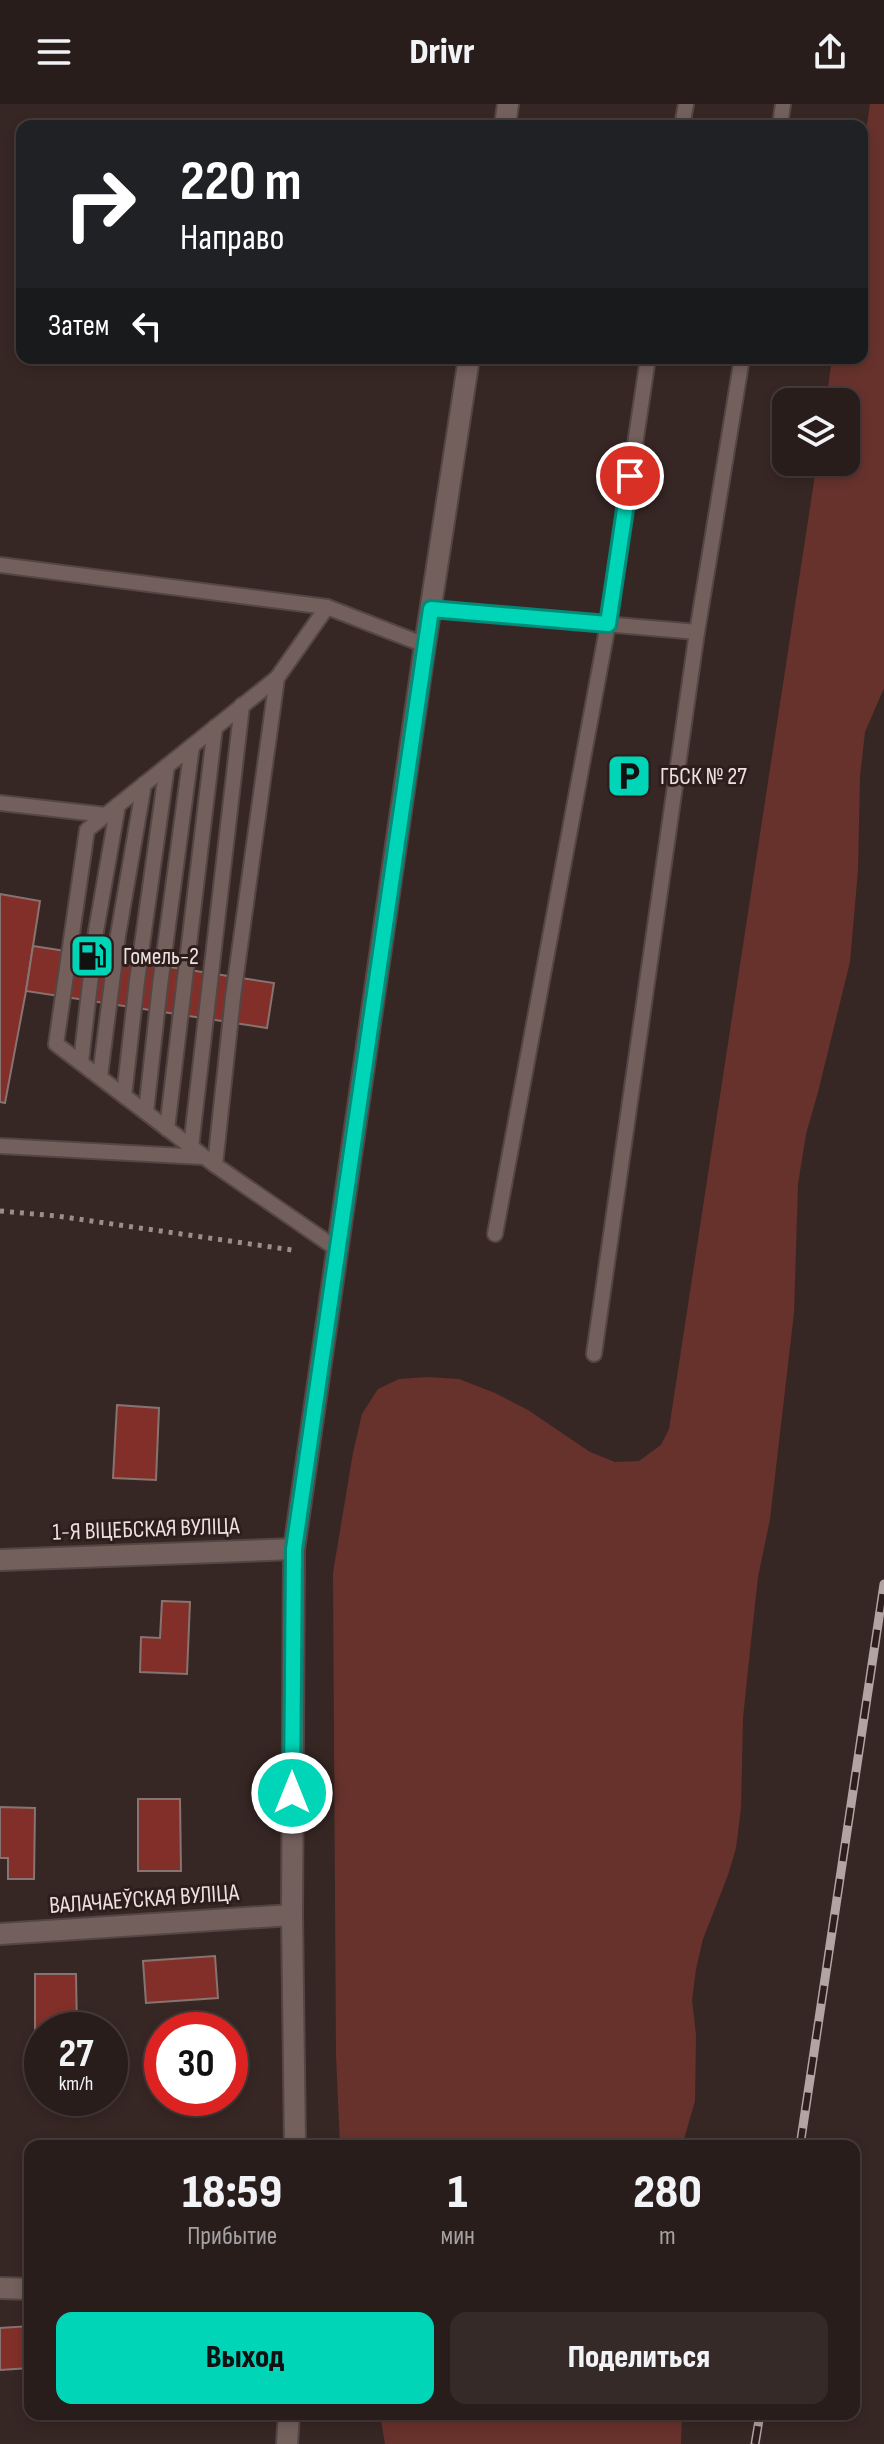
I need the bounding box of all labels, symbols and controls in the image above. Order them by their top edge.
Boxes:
icon: menu [32,30,76,74]
icon: share [808,30,852,74]
text: Drivr [409,31,475,74]
text: 220 m [180,149,302,216]
icon: right [48,152,152,256]
text: Направо [180,217,284,260]
icon: left [125,304,169,348]
text: Затем [48,308,109,344]
map controls [772,388,860,476]
button: layers [772,388,860,476]
pin [596,442,664,510]
icon: arrive [608,454,652,498]
parking icon: ГБСК № 27 [605,752,653,800]
place label: ГБСК № 27 [660,762,747,791]
fuel station icon: Гомель-2 [68,932,116,980]
place label: Гомель-2 [123,942,199,971]
street label: 1-Я ВІЦЕБСКАЯ ВУЛІЦА [52,1511,241,1547]
position arrow [250,1751,334,1835]
street label: ВАЛАЧАЕЎСКАЯ ВУЛІЦА [48,1878,241,1920]
speed limit sign: 30 [144,2012,248,2116]
text: 27 [59,2030,93,2078]
text: km/h [59,2072,93,2096]
text: 18:59 [182,2164,282,2221]
text: 1 [448,2164,468,2221]
text: 280 [633,2164,702,2221]
text: Прибытие [187,2221,277,2252]
text: мин [440,2221,475,2252]
text: m [659,2221,676,2252]
button: Выход [56,2312,434,2404]
button: Поделиться [450,2312,828,2404]

